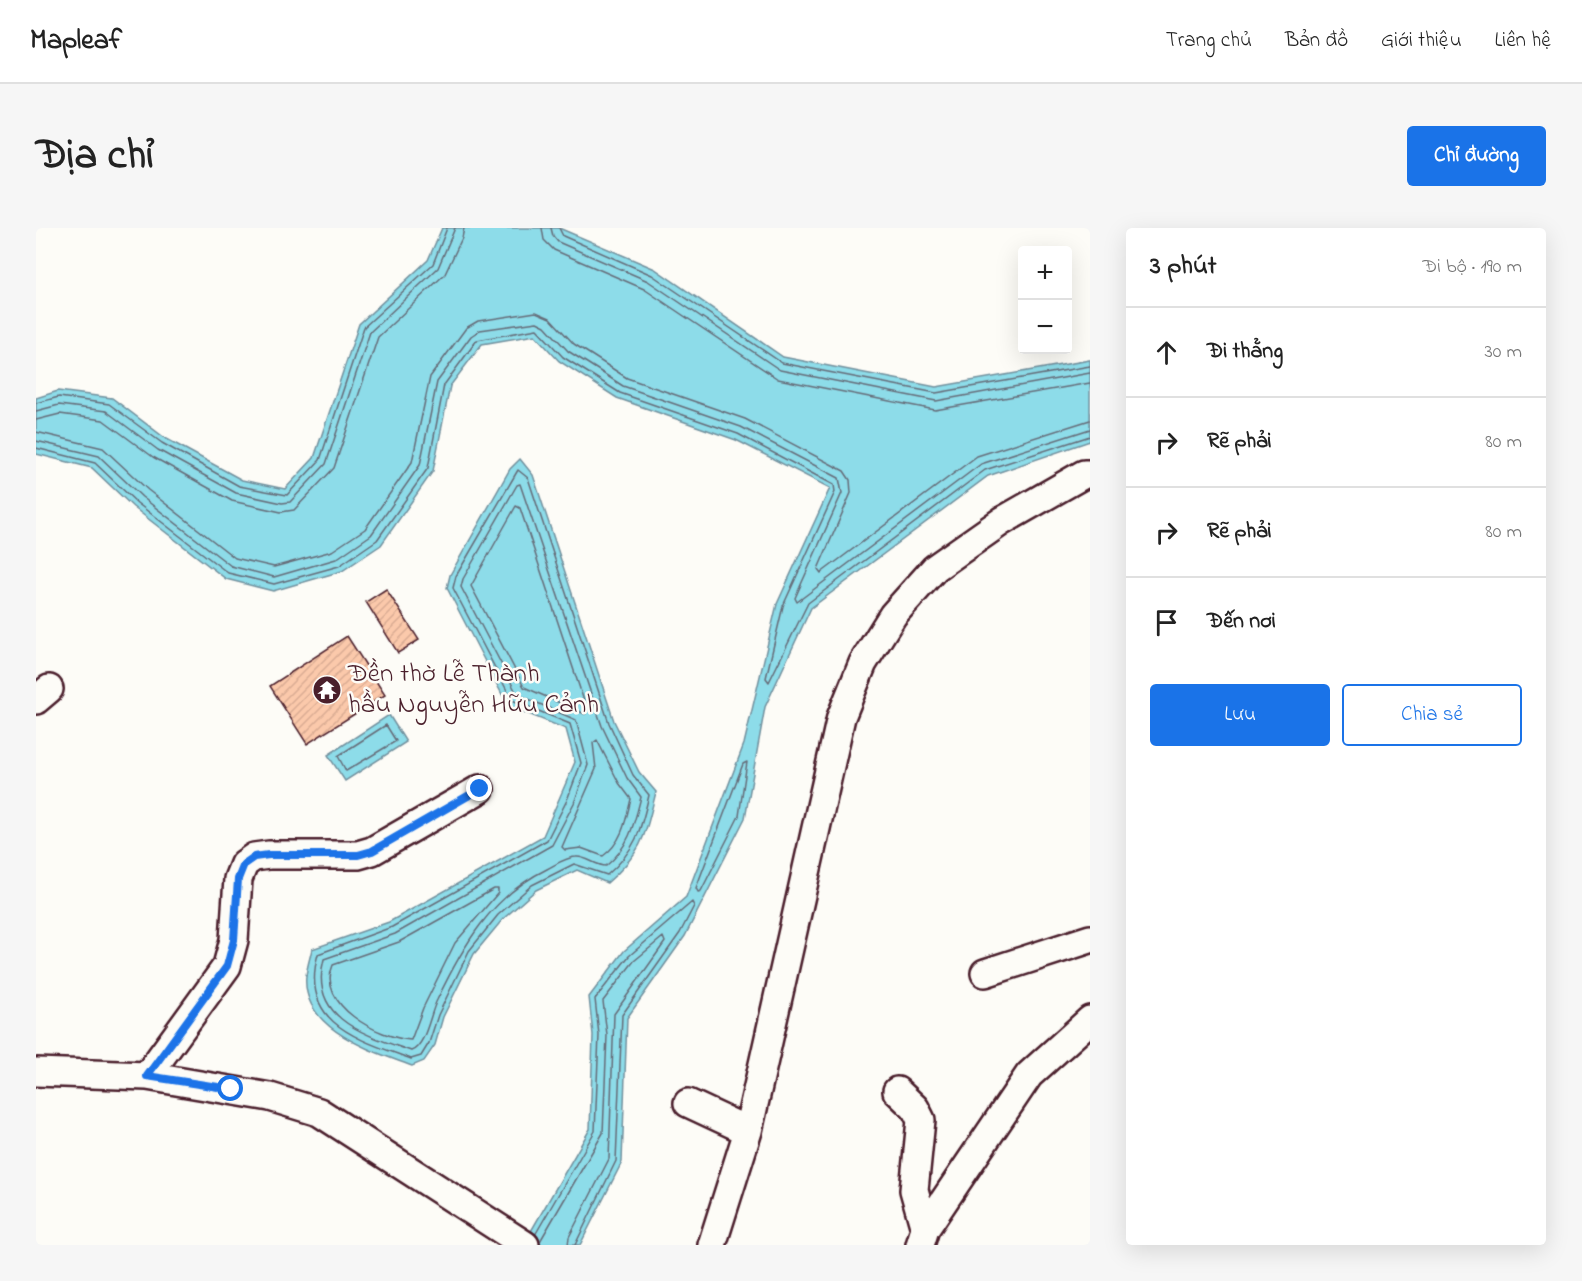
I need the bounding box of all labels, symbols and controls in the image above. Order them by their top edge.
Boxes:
text: Mapleaf [30,21,122,62]
text: Trang chủ [1166,26,1252,56]
text: Bản đồ [1285,26,1348,56]
text: Giới thiệu [1381,26,1462,56]
text: Liên hệ [1495,26,1552,56]
text: Địa chỉ [36,126,154,187]
button: Chỉ đường [1407,126,1546,186]
map controls [1018,246,1072,354]
button: + [1018,246,1072,300]
text: 3 phút [1150,248,1216,286]
text: Đi bộ · 190 m [1423,253,1522,282]
button: − [1018,300,1072,354]
icon: ahead [1150,336,1183,369]
text: Đi thẳng [1207,336,1283,368]
text: 30 m [1485,338,1522,367]
icon: right [1150,426,1183,459]
text: Rẽ phải [1207,426,1271,458]
text: 80 m [1485,428,1522,457]
icon: right [1150,516,1183,549]
text: Rẽ phải [1207,516,1271,548]
text: 80 m [1485,518,1522,547]
icon: arrive [1150,606,1183,639]
text: Đến nơi [1207,606,1276,638]
place label: Đền thờ Lễ Thành hầu Nguyễn Hữu Cảnh [347,655,599,725]
temple icon: Đền thờ Lễ Thành hầu Nguyễn Hữu Cảnh [311,674,343,706]
button: Lưu [1150,684,1330,746]
button: Chia sẻ [1342,684,1522,746]
route end [466,775,492,801]
route start [217,1075,243,1101]

